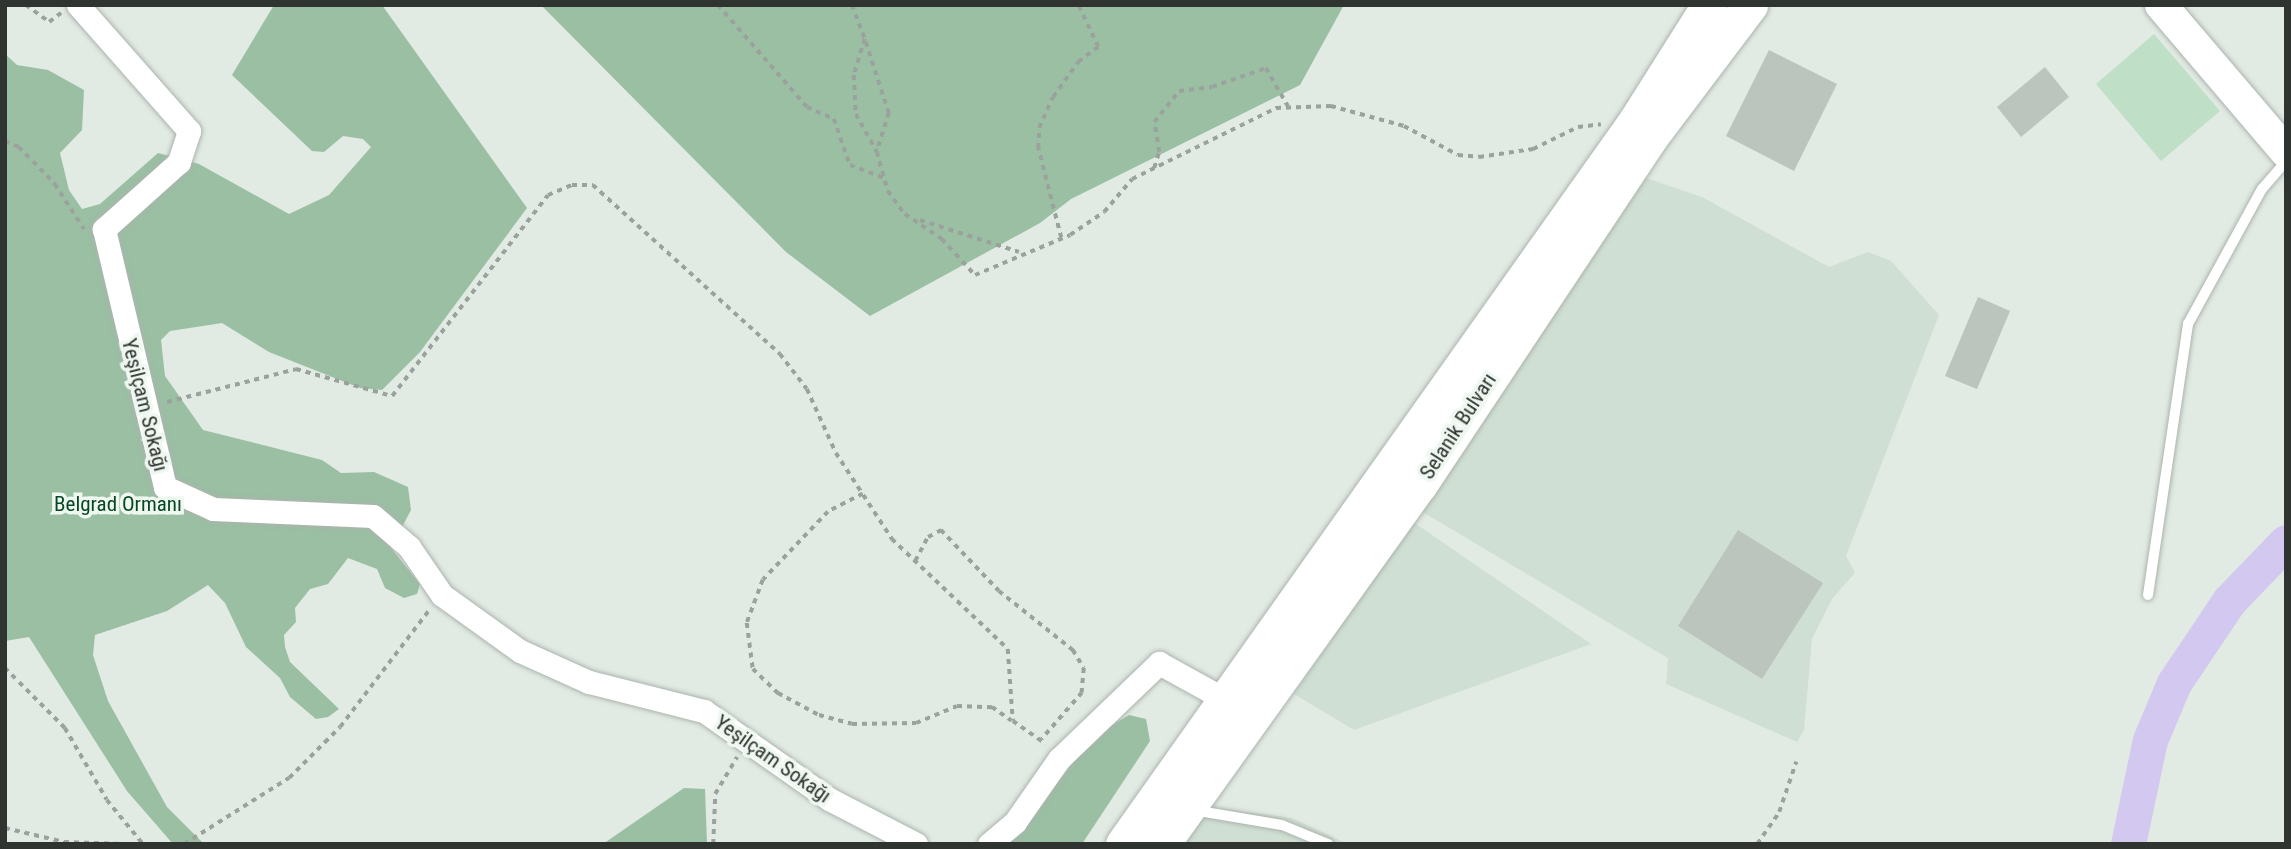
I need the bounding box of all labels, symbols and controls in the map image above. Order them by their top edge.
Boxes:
street label: Yeşilçam Sokağı [116,336,174,474]
street label: Selanik Bulvarı [1414,368,1502,484]
park label: Belgrad Ormanı [54,491,182,517]
street label: Yeşilçam Sokağı [710,710,836,808]

